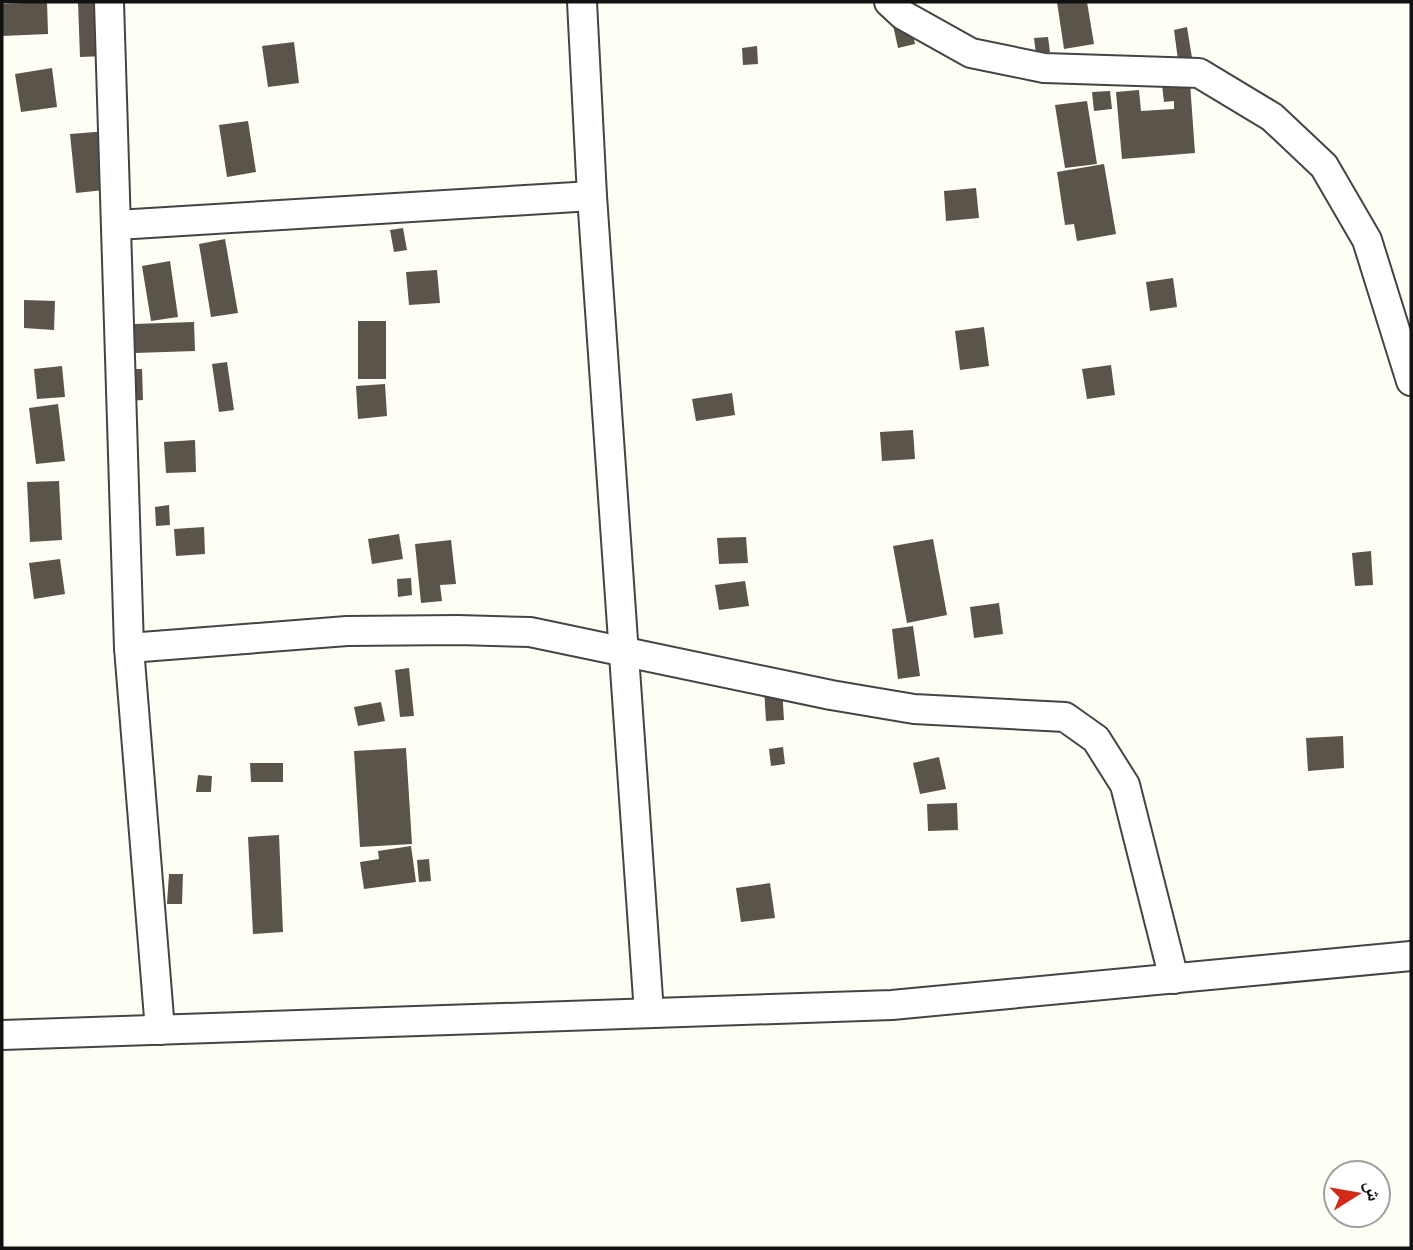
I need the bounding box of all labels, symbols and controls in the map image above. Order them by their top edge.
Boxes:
north arrow [1322,1159,1392,1229]
text: ش [1356,1178,1388,1204]

